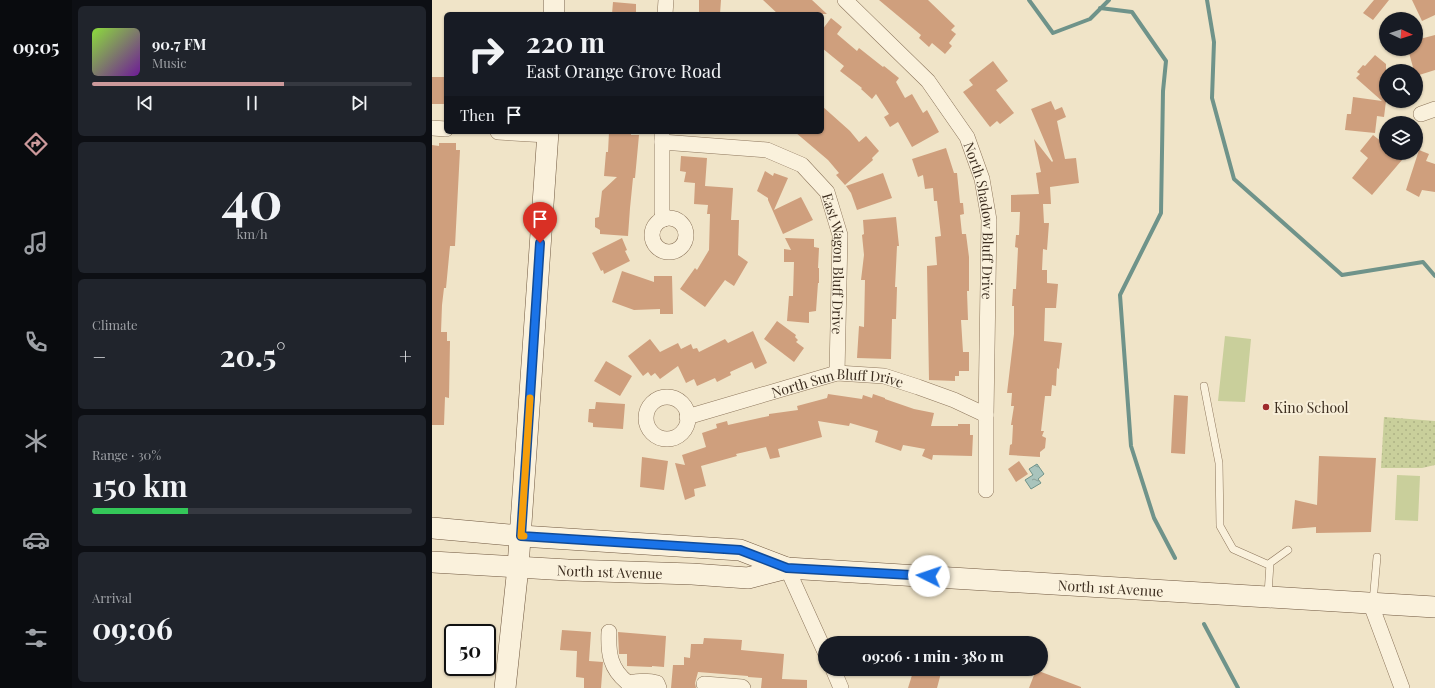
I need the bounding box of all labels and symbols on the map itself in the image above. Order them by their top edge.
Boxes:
north arrow [1379,12,1423,56]
street label: North Shadow Bluff Drive [960,139,999,300]
street label: East Wagon Bluff Drive [818,190,850,335]
pin [523,202,557,243]
street label: North Sun Bluff Drive [769,364,906,401]
place label: Kino School [1274,398,1349,417]
marker: Kino School [1261,402,1271,412]
position arrow [908,555,950,597]
street label: North 1st Avenue [556,560,663,583]
street label: North 1st Avenue [1057,575,1164,600]
speed limit sign: 50 [444,624,496,676]

